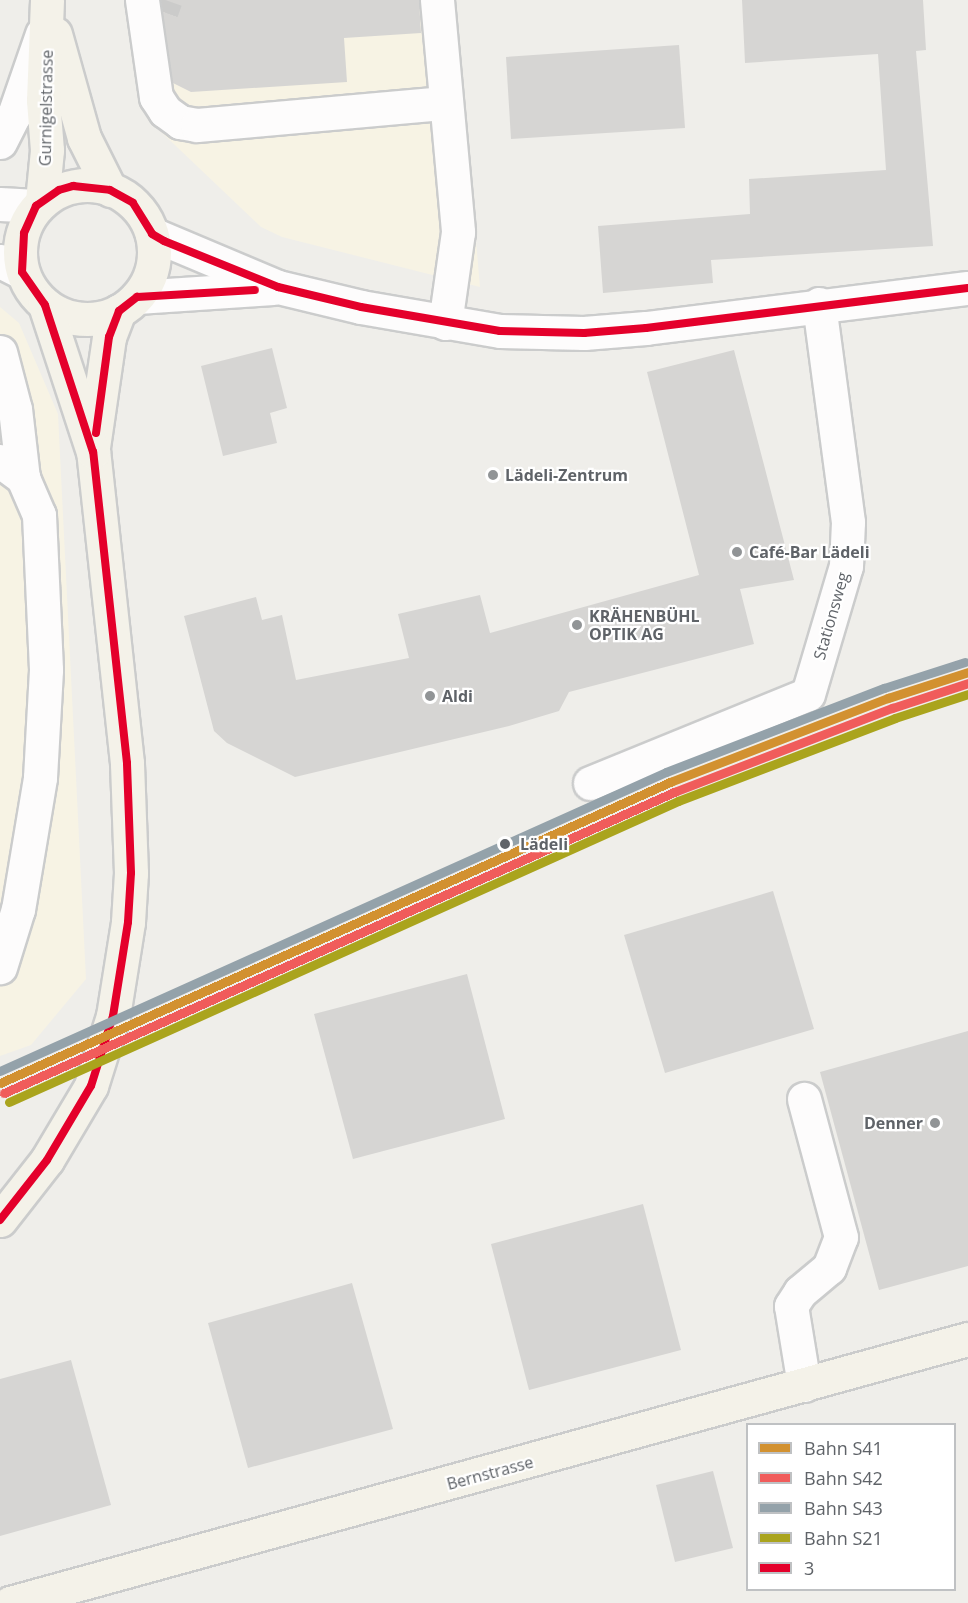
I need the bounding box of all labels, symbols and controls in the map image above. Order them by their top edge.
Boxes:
street label: Gurnigelstrasse [35,50,57,166]
place label: Lädeli-Zentrum [505,465,628,485]
marker: Lädeli-Zentrum [486,468,500,482]
place label: Café-Bar Lädeli [749,542,870,562]
marker: Café-Bar Lädeli [730,545,744,559]
street label: Stationsweg [809,570,853,662]
place label: KRÄHENBÜHL OPTIK AG [589,606,700,644]
marker: KRÄHENBÜHL OPTIK AG [570,618,584,632]
place label: Aldi [442,686,473,706]
marker: Aldi [423,689,437,703]
marker: Lädeli [495,834,515,854]
place label: Lädeli [520,834,568,854]
place label: Denner [864,1113,923,1133]
marker: Denner [928,1116,942,1130]
legend [746,1423,956,1591]
text: Bahn S41 [804,1436,883,1460]
street label: Bernstrasse [445,1452,535,1494]
text: Bahn S42 [804,1466,883,1490]
text: Bahn S43 [804,1496,883,1520]
text: Bahn S21 [804,1526,883,1550]
text: 3 [804,1556,814,1580]

